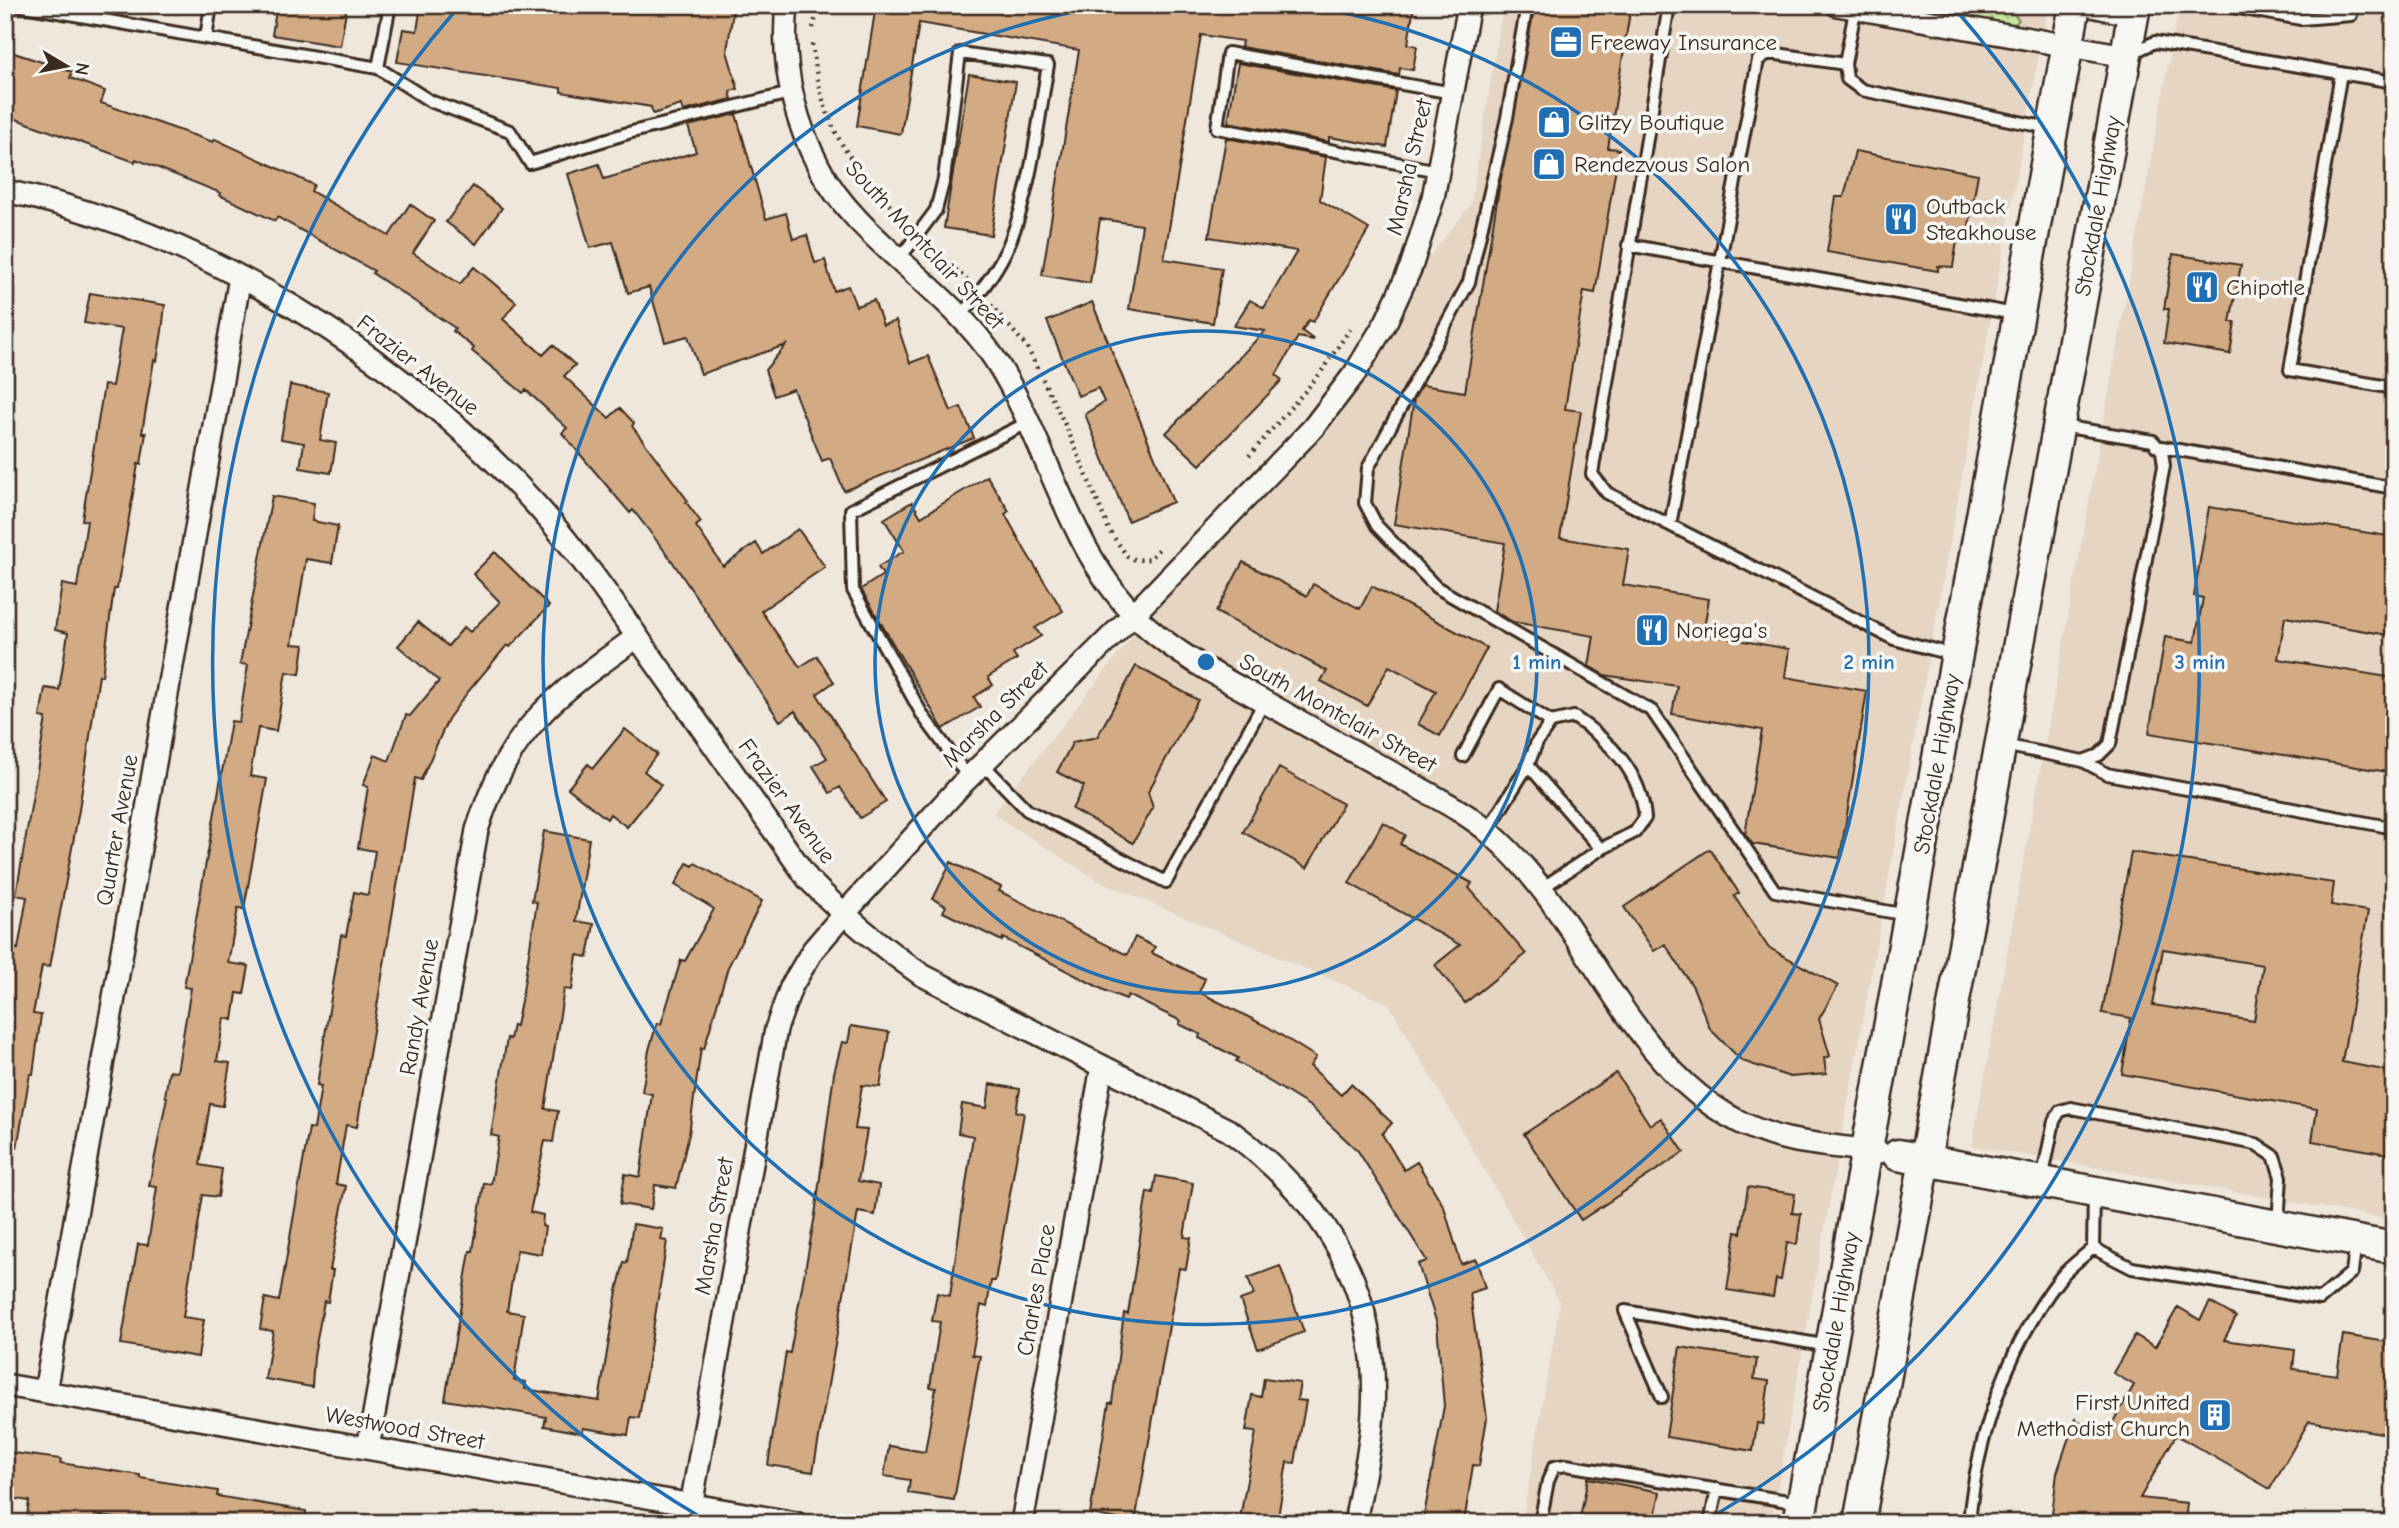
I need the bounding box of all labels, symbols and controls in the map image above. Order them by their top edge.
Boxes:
office icon: Freeway Insurance [1547,23,1585,61]
place label: Freeway Insurance [1590,29,1777,56]
north arrow [32,32,102,102]
text: N [70,61,94,77]
street label: Marsha Street [1380,95,1438,238]
shop icon: Glitzy Boutique [1535,103,1573,141]
place label: Glitzy Boutique [1578,109,1724,136]
street label: Stockdale Highway [2069,113,2127,298]
shop icon: Rendezvous Salon [1530,145,1568,183]
place label: Rendezvous Salon [1574,151,1750,178]
street label: South Montclair Street [840,155,1011,336]
place label: Outback Steakhouse [1926,193,2036,246]
restaurant icon: Outback Steakhouse [1882,200,1920,238]
restaurant icon: Chipotle [2183,268,2221,306]
place label: Chipotle [2226,274,2305,301]
street label: Frazier Avenue [352,309,484,421]
restaurant icon: Noriega's [1633,611,1671,649]
place label: Noriega's [1676,617,1767,644]
street label: South Montclair Street [1235,648,1442,779]
centre of rings [1194,650,1218,674]
text: 1 min [1513,650,1561,674]
text: 2 min [1843,650,1895,674]
text: 3 min [2174,650,2226,674]
street label: Marsha Street [936,654,1055,773]
street label: Stockdale Highway [1908,671,1966,856]
street label: Frazier Avenue [733,733,841,869]
street label: Quarter Avenue [90,752,144,908]
street label: Randy Avenue [394,937,444,1077]
street label: Marsha Street [689,1154,740,1297]
street label: Charles Place [1011,1222,1061,1358]
street label: Stockdale Highway [1807,1229,1865,1414]
place label: First United Methodist Church [2017,1389,2190,1442]
building icon: First United Methodist Church [2196,1396,2234,1434]
street label: Westwood Street [323,1401,488,1456]

